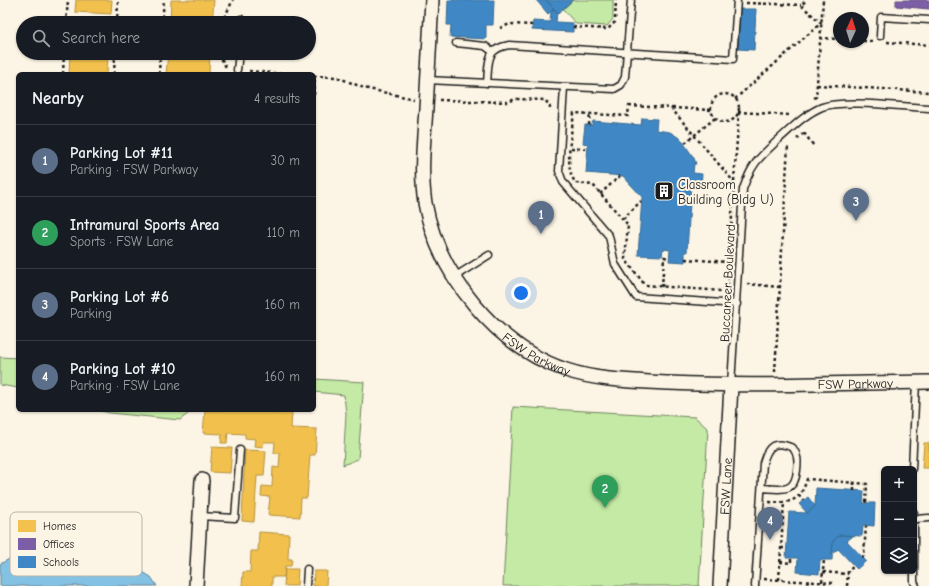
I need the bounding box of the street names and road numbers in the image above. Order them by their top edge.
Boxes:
street label: Buccaneer Boulevard [717,224,738,342]
street label: FSW Parkway [499,329,572,379]
street label: FSW Parkway [817,376,893,392]
street label: FSW Lane [717,457,735,515]

